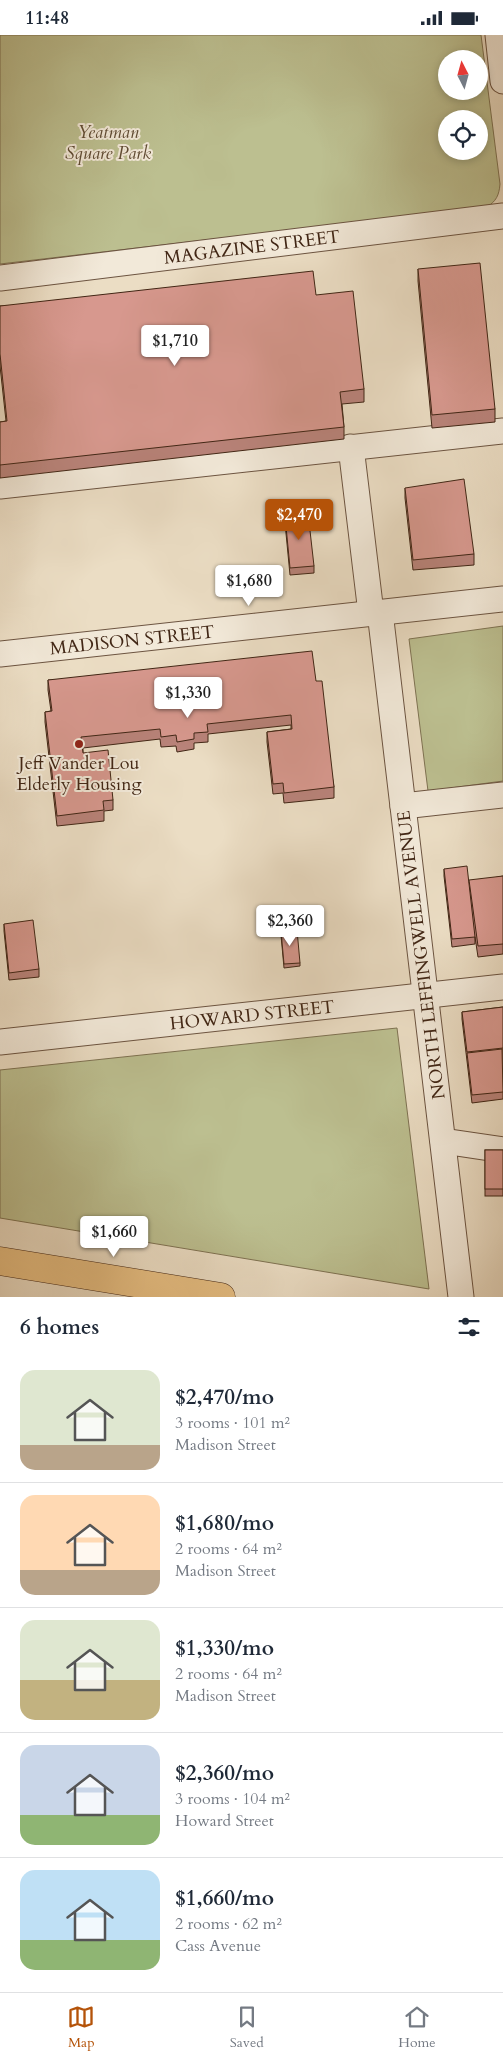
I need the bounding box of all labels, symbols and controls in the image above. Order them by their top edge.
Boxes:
text: 11:48 [25,5,69,31]
north arrow [438,50,488,100]
map controls [438,50,488,160]
button: locate [438,110,488,160]
park label: Yeatman Square Park [65,120,151,166]
street label: MAGAZINE STREET [163,224,342,271]
pin: $1,710 [134,325,216,367]
text: $1,710 [152,330,198,352]
pin: $2,470 [258,499,340,541]
text: $2,470 [276,504,322,526]
pin: $1,680 [208,565,290,607]
text: $1,680 [226,570,272,592]
street label: MADISON STREET [48,619,216,662]
pin: $1,330 [147,677,229,719]
text: $1,330 [165,682,211,704]
marker: Jeff Vander Lou Elderly Housing [73,738,85,750]
place label: Jeff Vander Lou Elderly Housing [16,751,142,797]
street label: NORTH LEFFINGWELL AVENUE [391,809,452,1101]
pin: $2,360 [249,905,331,947]
text: $2,360 [267,910,313,932]
street label: HOWARD STREET [169,994,336,1037]
pin: $1,660 [73,1215,155,1258]
text: $1,660 [91,1221,137,1243]
text: 6 homes [20,1313,99,1342]
icon: filters [455,1313,483,1341]
text: $2,470/mo [175,1383,274,1412]
icon: home [60,1390,120,1450]
text: 3 rooms · 101 m² [175,1412,290,1434]
text: Madison Street [175,1434,276,1456]
text: $1,680/mo [175,1509,274,1538]
icon: home [60,1515,120,1575]
text: 2 rooms · 64 m² [175,1538,282,1560]
text: Madison Street [175,1560,276,1582]
text: $1,330/mo [175,1634,274,1663]
icon: home [60,1640,120,1700]
text: 2 rooms · 64 m² [175,1663,282,1685]
text: Madison Street [175,1685,276,1707]
text: $2,360/mo [175,1759,274,1788]
icon: home [60,1765,120,1825]
text: 3 rooms · 104 m² [175,1788,290,1810]
text: Howard Street [175,1810,274,1832]
text: $1,660/mo [175,1884,274,1913]
icon: home [60,1890,120,1950]
text: 2 rooms · 62 m² [175,1913,282,1935]
text: Cass Avenue [175,1935,261,1957]
tab: Map [67,2003,95,2052]
tab: Saved [230,2003,264,2052]
tab: Home [398,2003,436,2052]

